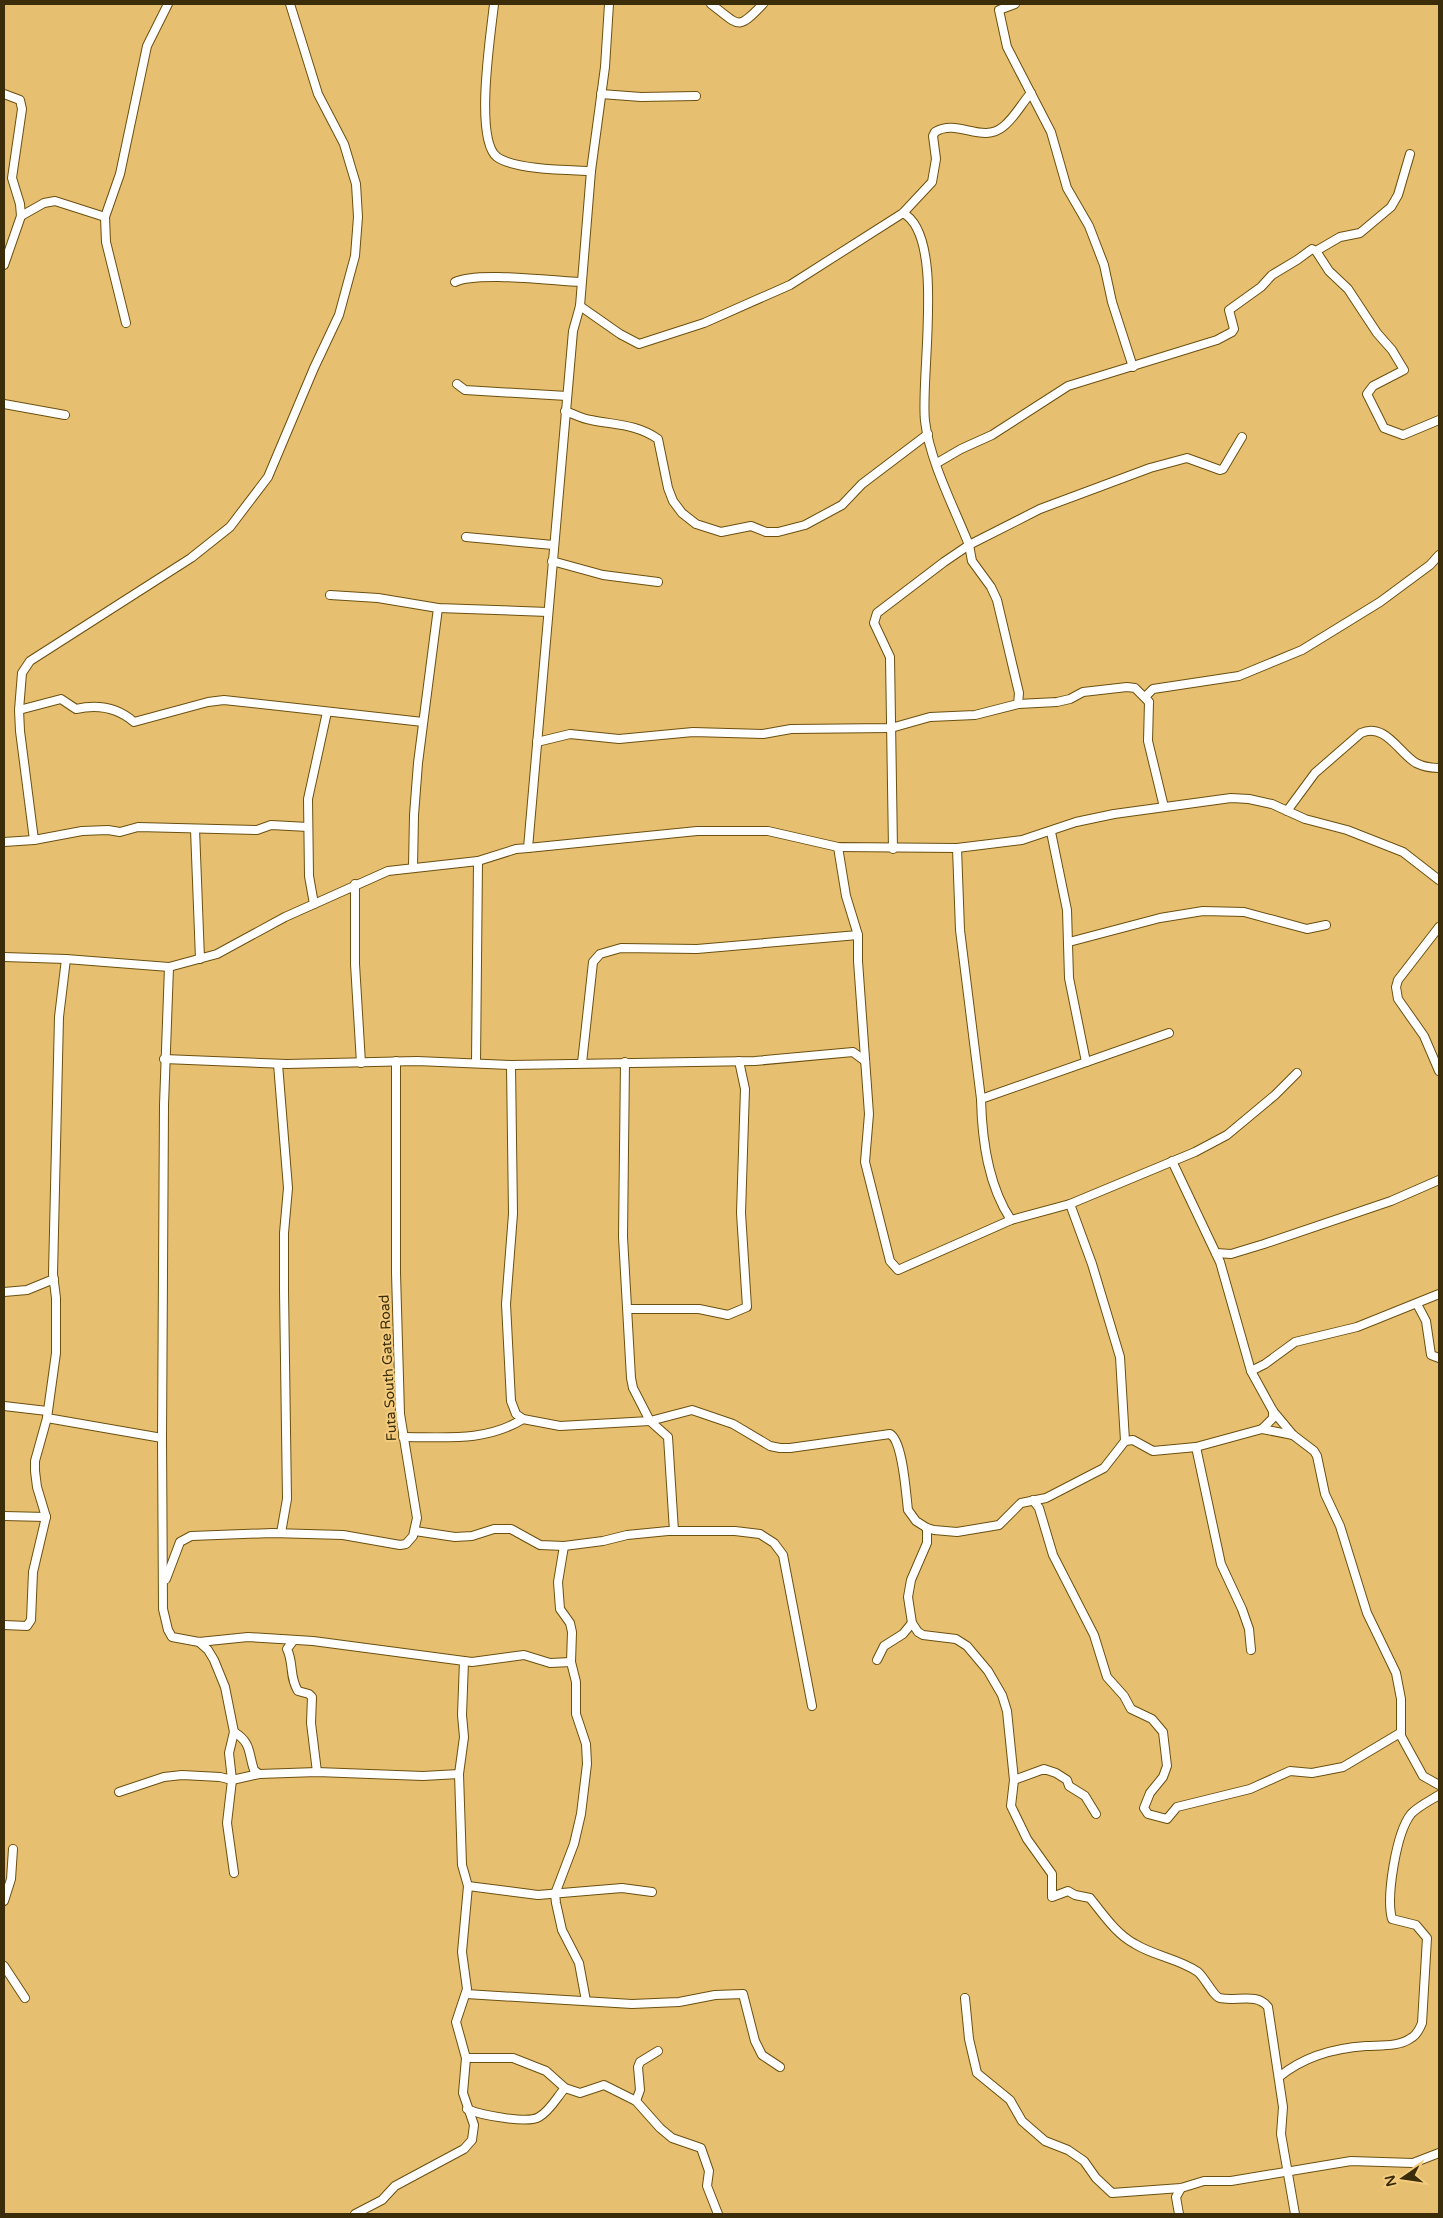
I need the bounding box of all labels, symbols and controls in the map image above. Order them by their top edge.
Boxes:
street label: Futa South Gate Road [376,1294,400,1442]
north arrow [1378,2153,1428,2203]
text: N [1381,2173,1400,2188]

